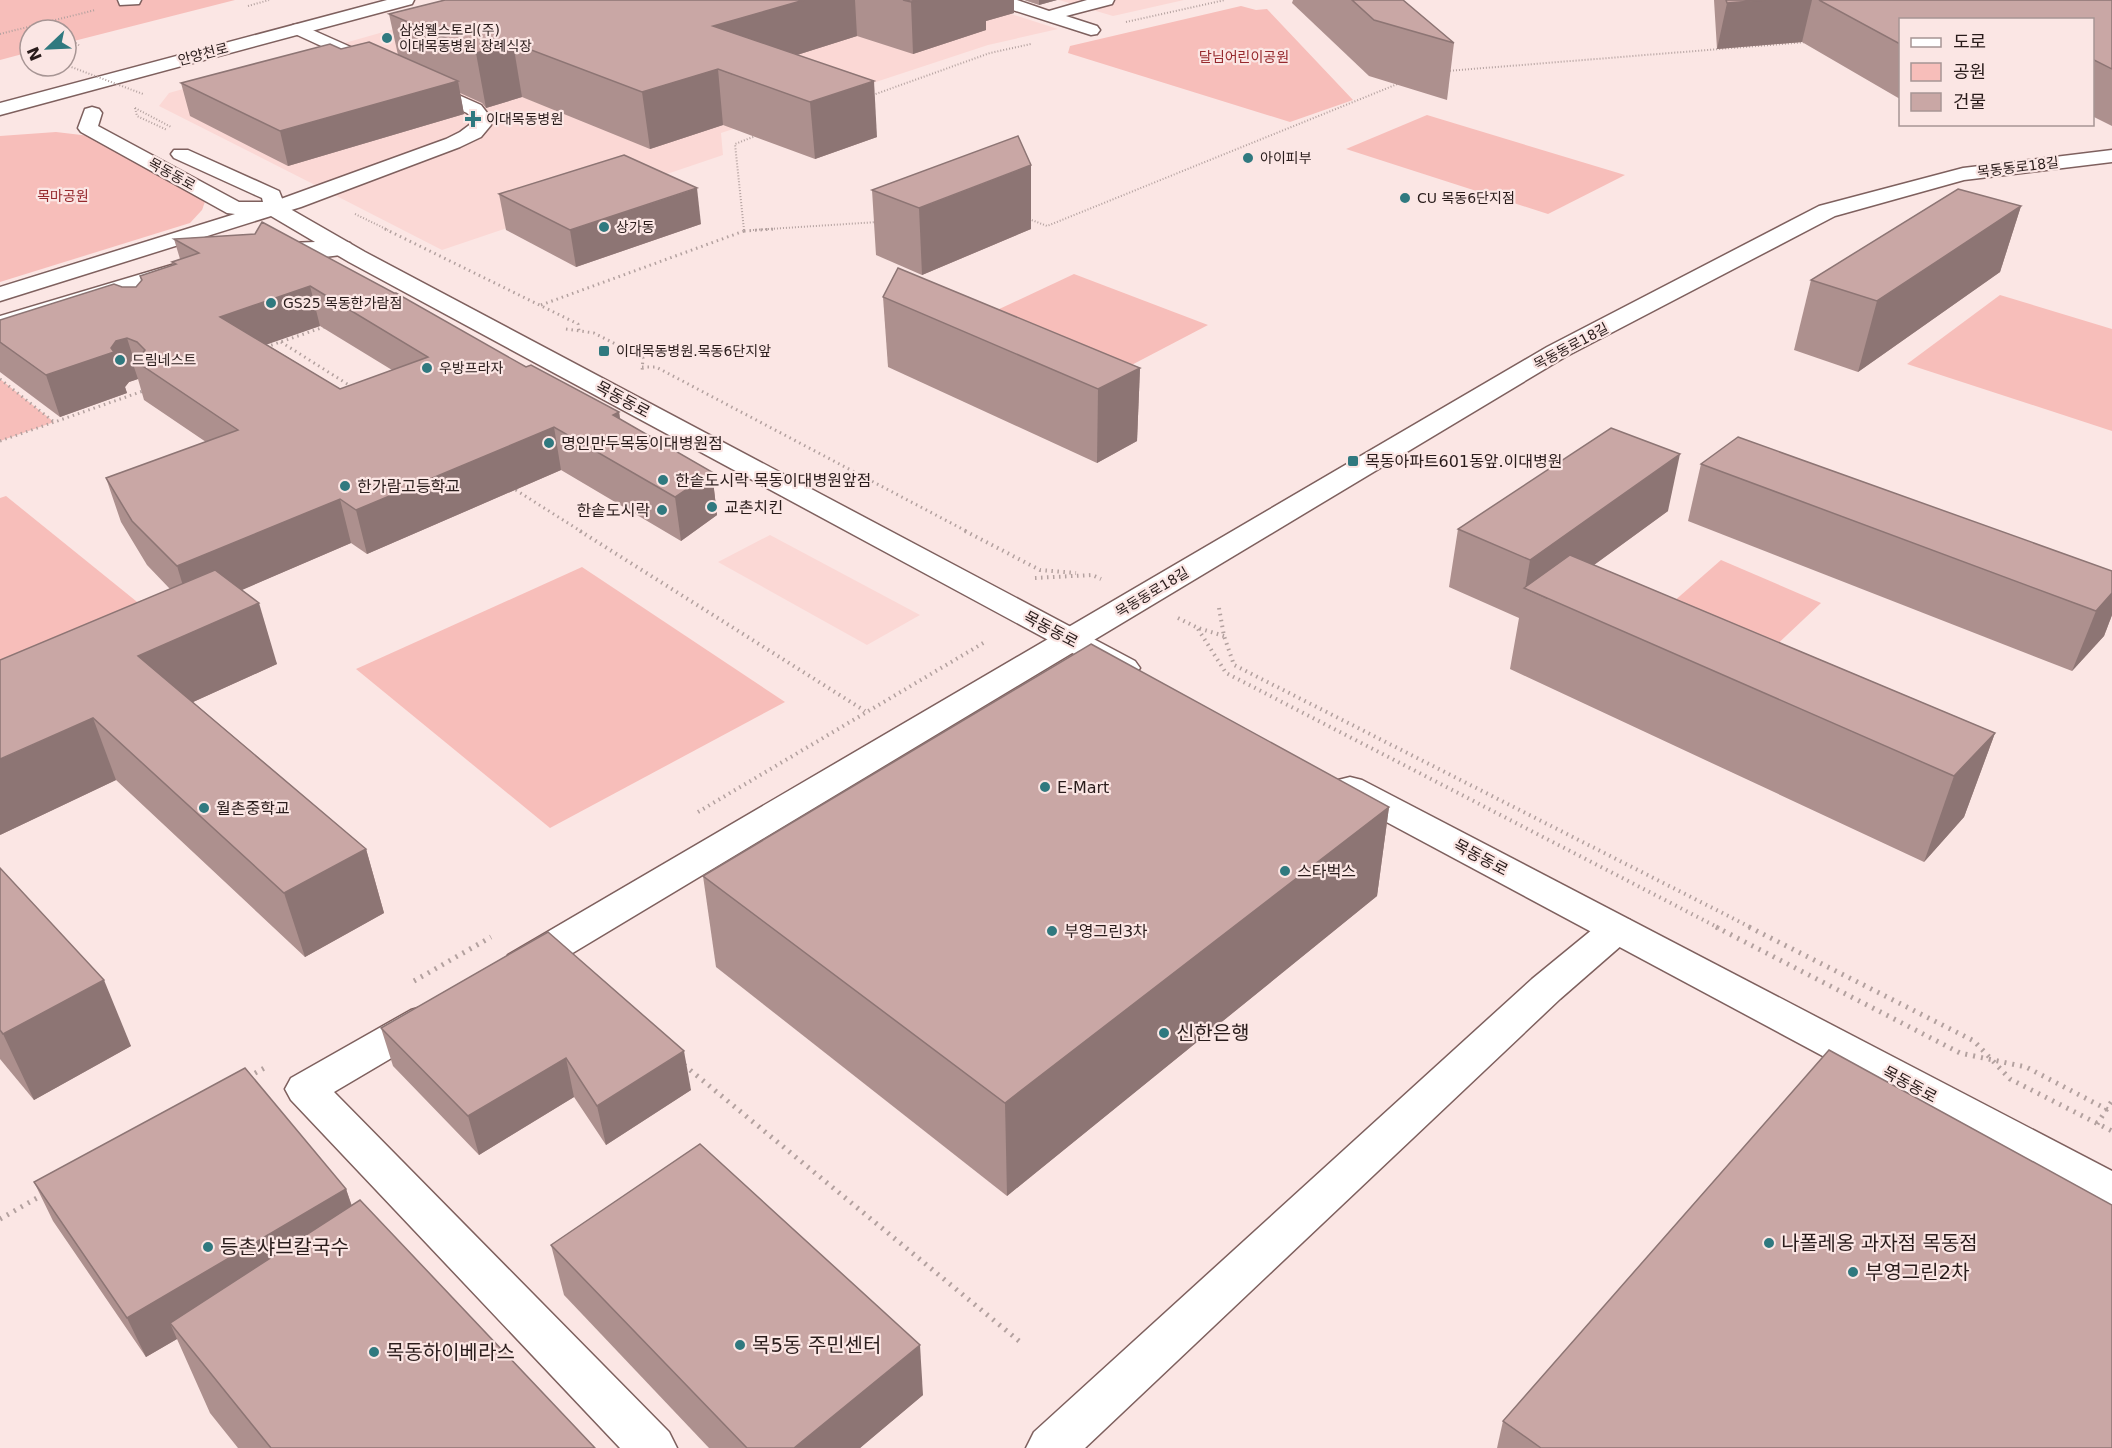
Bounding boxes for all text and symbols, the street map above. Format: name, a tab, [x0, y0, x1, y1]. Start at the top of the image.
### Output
north arrow	[18, 18, 78, 78]
legend	[1899, 18, 2094, 126]
place label: 삼성웰스토리(주) 이대목동병원 장례식장	[399, 22, 532, 54]
marker: 삼성웰스토리(주) 이대목동병원 장례식장	[380, 31, 394, 45]
text: 도로	[1953, 31, 1986, 52]
street label: 안양천로	[176, 40, 230, 68]
text: N	[23, 44, 46, 64]
park label: 달님어린이공원	[1199, 49, 1289, 65]
text: 공원	[1953, 61, 1986, 82]
text: 건물	[1953, 91, 1986, 112]
marker: 이대목동병원	[464, 110, 482, 128]
place label: 이대목동병원	[486, 111, 563, 127]
place label: 아이피부	[1260, 150, 1312, 166]
marker: 아이피부	[1241, 151, 1255, 165]
street label: 목동동로18길	[1976, 154, 2060, 180]
street label: 목동동로	[146, 155, 199, 194]
park label: 목마공원	[37, 188, 89, 204]
place label: CU 목동6단지점	[1417, 190, 1515, 206]
marker: CU 목동6단지점	[1398, 191, 1412, 205]
place label: 상가동	[616, 219, 655, 235]
marker: 상가동	[597, 220, 611, 234]
place label: GS25 목동한가람점	[283, 295, 402, 311]
marker: GS25 목동한가람점	[264, 296, 278, 310]
street label: 목동동로18길	[1531, 320, 1611, 372]
place label: 이대목동병원.목동6단지앞	[616, 343, 771, 359]
marker: 이대목동병원.목동6단지앞	[597, 344, 611, 358]
place label: 드림네스트	[132, 352, 197, 368]
marker: 드림네스트	[113, 353, 127, 367]
place label: 우방프라자	[439, 360, 504, 376]
marker: 우방프라자	[420, 361, 434, 375]
street label: 목동동로	[592, 377, 653, 422]
place label: 명인만두목동이대병원점	[561, 434, 723, 453]
marker: 명인만두목동이대병원점	[542, 436, 556, 450]
place label: 목동아파트601동앞.이대병원	[1365, 452, 1563, 471]
marker: 목동아파트601동앞.이대병원	[1346, 454, 1360, 468]
place label: 한솥도시락 목동이대병원앞점	[675, 471, 871, 490]
marker: 한솥도시락 목동이대병원앞점	[656, 473, 670, 487]
place label: 한가람고등학교	[357, 477, 460, 496]
marker: 한가람고등학교	[338, 479, 352, 493]
place label: 교촌치킨	[724, 498, 783, 517]
marker: 교촌치킨	[705, 500, 719, 514]
place label: 한솥도시락	[576, 501, 650, 520]
marker: 한솥도시락	[655, 503, 669, 517]
street label: 목동동로18길	[1113, 564, 1191, 620]
street label: 목동동로	[1020, 607, 1081, 652]
place label: E-Mart	[1057, 778, 1109, 797]
marker: E-Mart	[1038, 780, 1052, 794]
place label: 월촌중학교	[216, 799, 290, 818]
marker: 월촌중학교	[197, 801, 211, 815]
street label: 목동동로	[1450, 835, 1511, 880]
place label: 스타벅스	[1297, 862, 1356, 881]
marker: 스타벅스	[1278, 864, 1292, 878]
place label: 부영그린3차	[1064, 922, 1148, 941]
marker: 부영그린3차	[1045, 924, 1059, 938]
place label: 신한은행	[1176, 1021, 1250, 1045]
marker: 신한은행	[1157, 1026, 1171, 1040]
street label: 목동동로	[1879, 1062, 1940, 1107]
place label: 나폴레옹 과자점 목동점	[1781, 1231, 1978, 1255]
place label: 등촌샤브칼국수	[220, 1235, 349, 1259]
marker: 나폴레옹 과자점 목동점	[1762, 1236, 1776, 1250]
marker: 등촌샤브칼국수	[201, 1240, 215, 1254]
place label: 부영그린2차	[1865, 1260, 1970, 1284]
marker: 부영그린2차	[1846, 1265, 1860, 1279]
place label: 목5동 주민센터	[752, 1333, 881, 1357]
marker: 목5동 주민센터	[733, 1338, 747, 1352]
place label: 목동하이베라스	[386, 1340, 515, 1364]
marker: 목동하이베라스	[367, 1345, 381, 1359]

